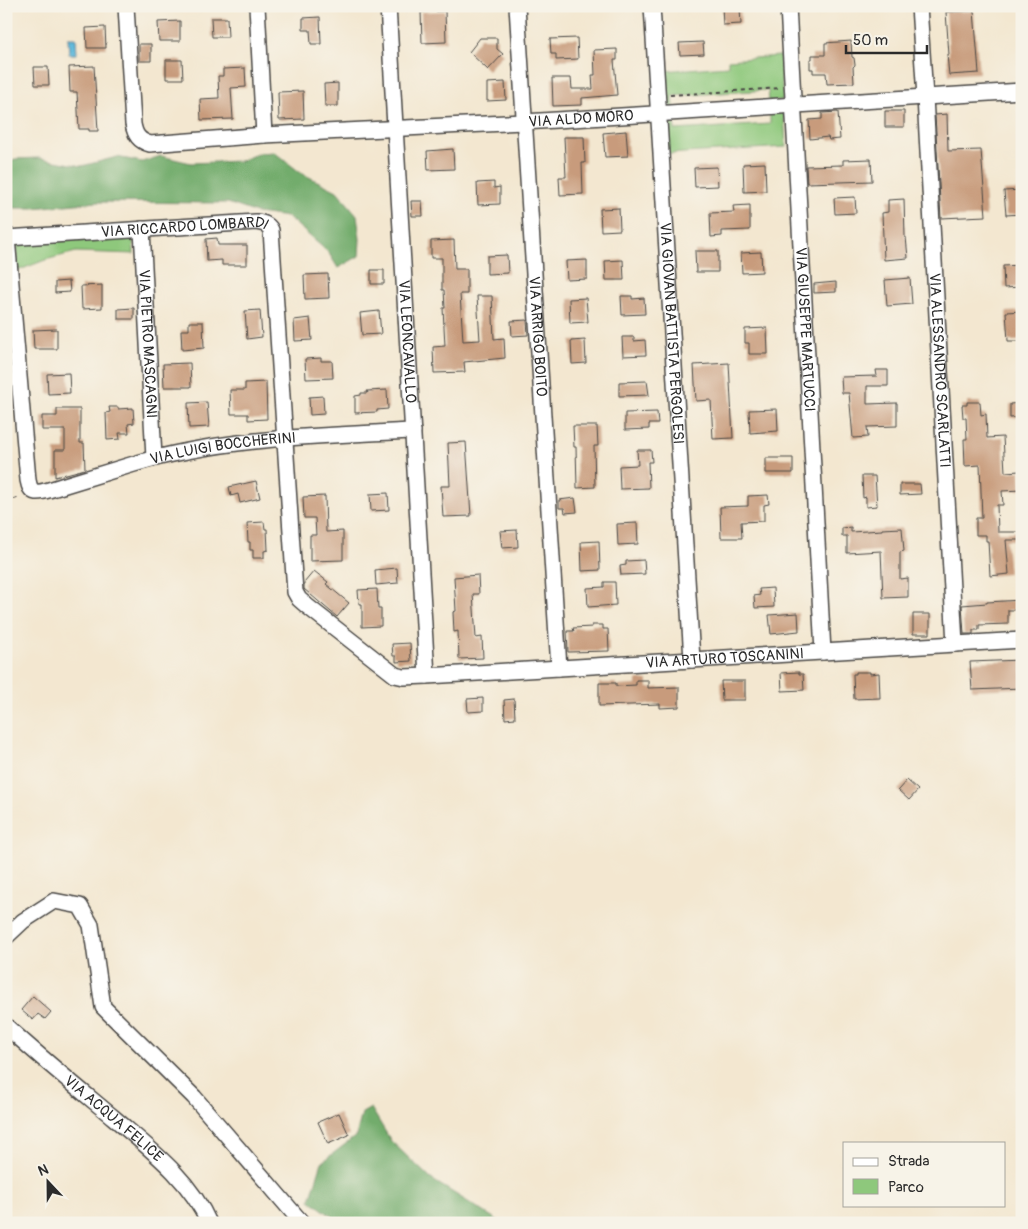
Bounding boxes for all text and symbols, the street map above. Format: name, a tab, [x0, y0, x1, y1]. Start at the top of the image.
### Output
scale bar	[846, 22, 927, 54]
text: 50 m	[853, 31, 888, 50]
street label: VIA ALDO MORO	[528, 106, 634, 131]
street label: VIA RICCARDO LOMBARDI	[100, 212, 272, 241]
street label: VIA GIOVAN BATTISTA PERGOLESI	[656, 222, 688, 445]
street label: VIA GIUSEPPE MARTUCCI	[792, 247, 819, 412]
street label: VIA PIETRO MASCAGNI	[135, 269, 161, 419]
street label: VIA ALESSANDRO SCARLATTI	[925, 273, 955, 468]
street label: VIA ARRIGO BOITO	[525, 276, 551, 397]
street label: VIA LEONCAVALLO	[394, 279, 421, 404]
street label: VIA LUIGI BOCCHERINI	[148, 428, 297, 469]
street label: VIA ARTURO TOSCANINI	[645, 644, 804, 672]
street label: VIA ACQUA FELICE	[60, 1071, 167, 1166]
legend	[843, 1142, 1006, 1206]
text: Strada	[888, 1152, 929, 1171]
north arrow	[22, 1156, 72, 1206]
text: N	[36, 1161, 51, 1180]
text: Parco	[888, 1178, 924, 1197]

